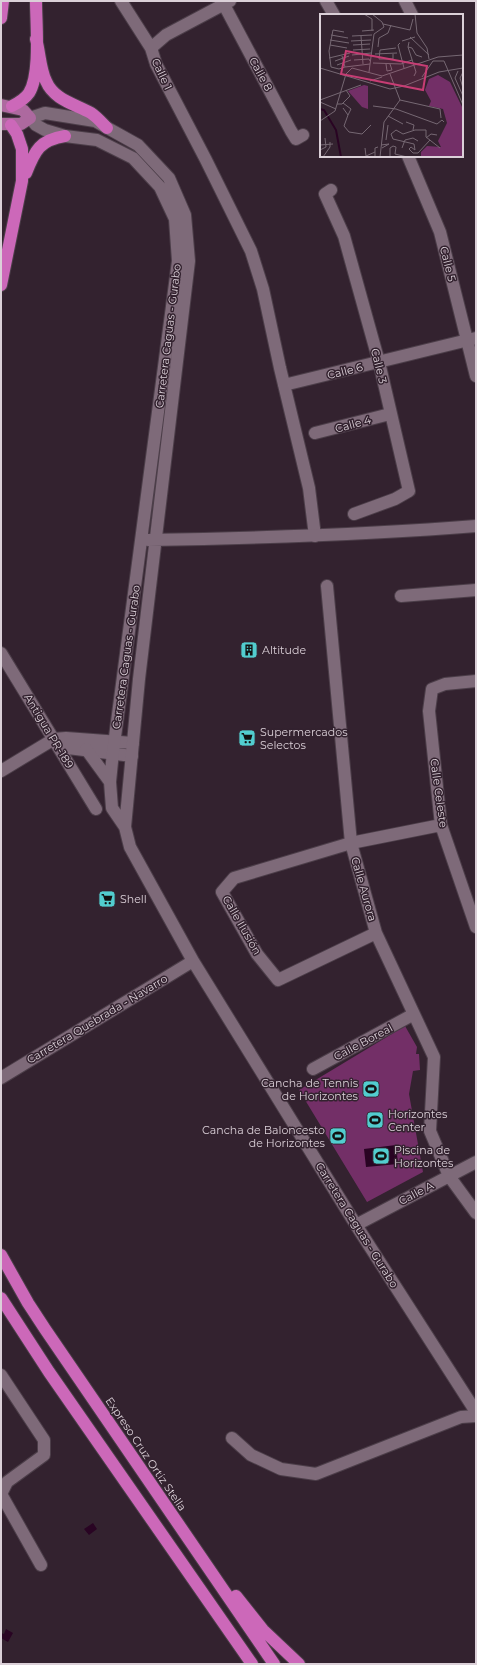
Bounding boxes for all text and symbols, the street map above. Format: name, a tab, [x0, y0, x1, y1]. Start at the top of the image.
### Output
inset map	[320, 14, 463, 157]
street label: Calle 8	[246, 55, 276, 93]
street label: Calle 1	[149, 56, 175, 92]
street label: Calle 5	[437, 245, 459, 283]
street label: Carretera Caguas - Gurabo	[152, 263, 184, 409]
street label: Calle 3	[368, 347, 390, 385]
street label: Calle 6	[326, 360, 365, 382]
street label: Calle 4	[333, 412, 373, 436]
street label: Carretera Caguas - Gurabo	[109, 584, 143, 730]
building icon: Altitude	[239, 640, 259, 660]
place label: Altitude	[262, 643, 306, 657]
street label: Antigua PR-189	[21, 691, 77, 771]
place label: Supermercados Selectos	[260, 725, 348, 752]
supermarket icon: Supermercados Selectos	[237, 728, 257, 748]
street label: Calle Celeste	[427, 758, 451, 829]
street label: Calle Aurora	[348, 855, 380, 923]
supermarket icon: Shell	[97, 889, 117, 909]
place label: Shell	[120, 892, 147, 906]
street label: Calle Ilusión	[219, 893, 265, 957]
street label: Carretera Quebrada - Navarro	[24, 971, 170, 1067]
street label: Calle Boreal	[331, 1021, 395, 1063]
place label: Cancha de Tennis de Horizontes	[261, 1076, 359, 1103]
sports icon: Cancha de Tennis de Horizontes	[361, 1079, 381, 1099]
place label: Horizontes Center	[388, 1107, 448, 1134]
sports icon: Horizontes Center	[365, 1110, 385, 1130]
place label: Cancha de Baloncesto de Horizontes	[202, 1123, 326, 1150]
sports icon: Cancha de Baloncesto de Horizontes	[328, 1126, 348, 1146]
place label: Piscina de Horizontes	[394, 1143, 454, 1170]
sports icon: Piscina de Horizontes	[371, 1146, 391, 1166]
street label: Carretera Caguas - Gurabo	[313, 1160, 401, 1290]
street label: Calle A	[396, 1178, 436, 1208]
street label: Expreso Cruz Ortiz Stella	[103, 1394, 189, 1514]

